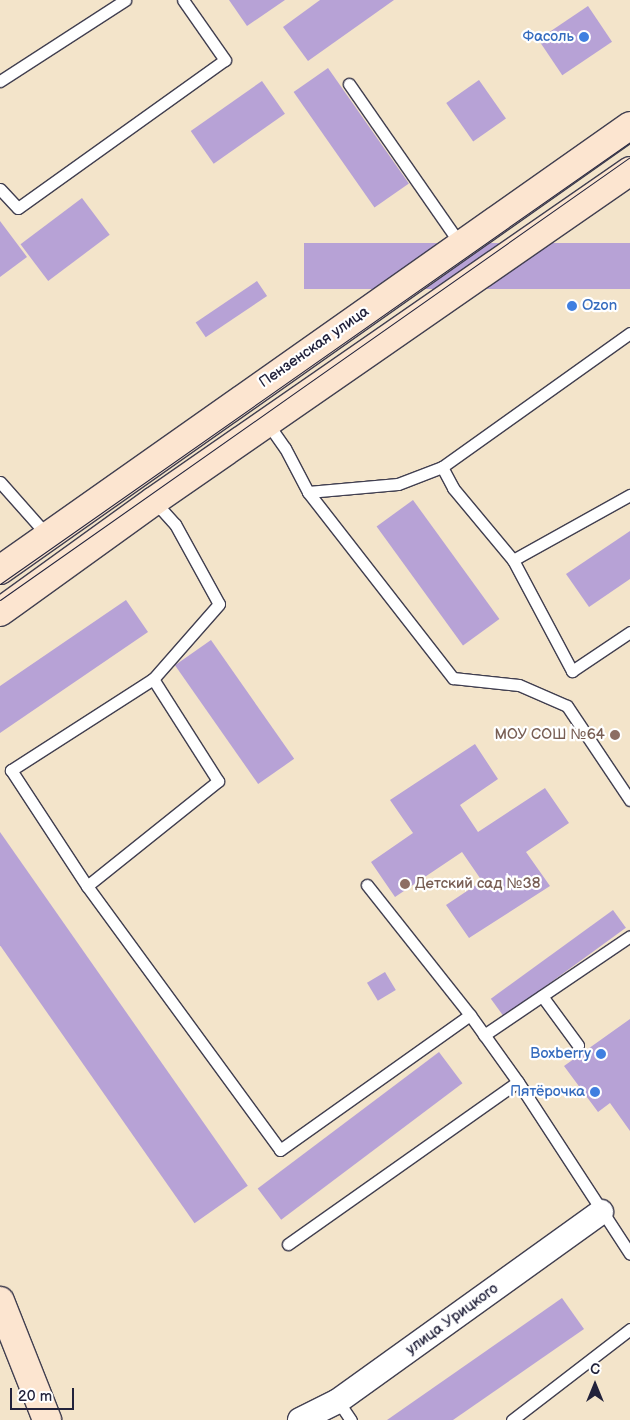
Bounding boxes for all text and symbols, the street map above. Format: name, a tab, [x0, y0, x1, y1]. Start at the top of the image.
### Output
place label: Фасоль	[523, 28, 574, 46]
marker: Фасоль	[578, 31, 590, 43]
place label: Ozon	[582, 297, 617, 315]
marker: Ozon	[566, 300, 578, 312]
street label: Пензенская улица	[256, 302, 372, 392]
place label: МОУ СОШ №64	[494, 726, 605, 744]
marker: МОУ СОШ №64	[609, 729, 621, 741]
place label: Детский сад №38	[415, 875, 540, 893]
marker: Детский сад №38	[399, 878, 411, 890]
place label: Boxberry	[530, 1045, 591, 1063]
marker: Boxberry	[595, 1048, 607, 1060]
place label: Пятёрочка	[510, 1083, 585, 1101]
marker: Пятёрочка	[589, 1086, 601, 1098]
street label: улица Урицкого	[402, 1279, 502, 1359]
north arrow	[570, 1360, 620, 1410]
text: С	[590, 1361, 600, 1378]
scale bar	[12, 1378, 76, 1410]
text: 20 m	[18, 1387, 52, 1406]

